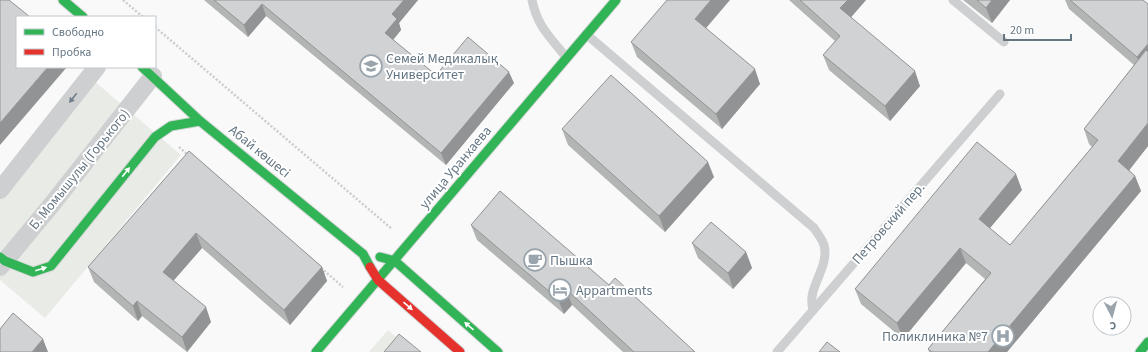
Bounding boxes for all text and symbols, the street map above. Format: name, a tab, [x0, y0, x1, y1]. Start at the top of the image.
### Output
legend	[16, 16, 156, 68]
scale bar	[1004, 16, 1071, 42]
text: 20 m	[1010, 22, 1034, 39]
text: Свободно	[52, 24, 104, 41]
text: Пробка	[52, 44, 91, 61]
place label: Семей Медикалық Университет	[386, 49, 499, 85]
school or university icon: Семей Медикалық Университет	[358, 53, 384, 79]
one-way arrow	[69, 92, 77, 103]
street label: Б. Момышулы (Горького)	[25, 105, 135, 234]
street label: Абай көшесі	[224, 121, 295, 183]
street label: улица Уранхаева	[415, 122, 497, 214]
one-way arrow	[122, 167, 131, 178]
street label: Петровский пер.	[848, 178, 930, 269]
cafe icon: Пышка	[522, 247, 548, 273]
place label: Пышка	[550, 251, 593, 271]
one-way arrow	[36, 266, 48, 272]
hotel icon: Appartments	[547, 277, 573, 303]
place label: Appartments	[576, 281, 652, 301]
north arrow	[1092, 296, 1132, 336]
one-way arrow	[403, 301, 413, 310]
text: С	[1108, 318, 1117, 333]
one-way arrow	[463, 322, 474, 331]
hospital icon: Поликлиника №7	[990, 323, 1016, 349]
place label: Поликлиника №7	[882, 327, 988, 347]

